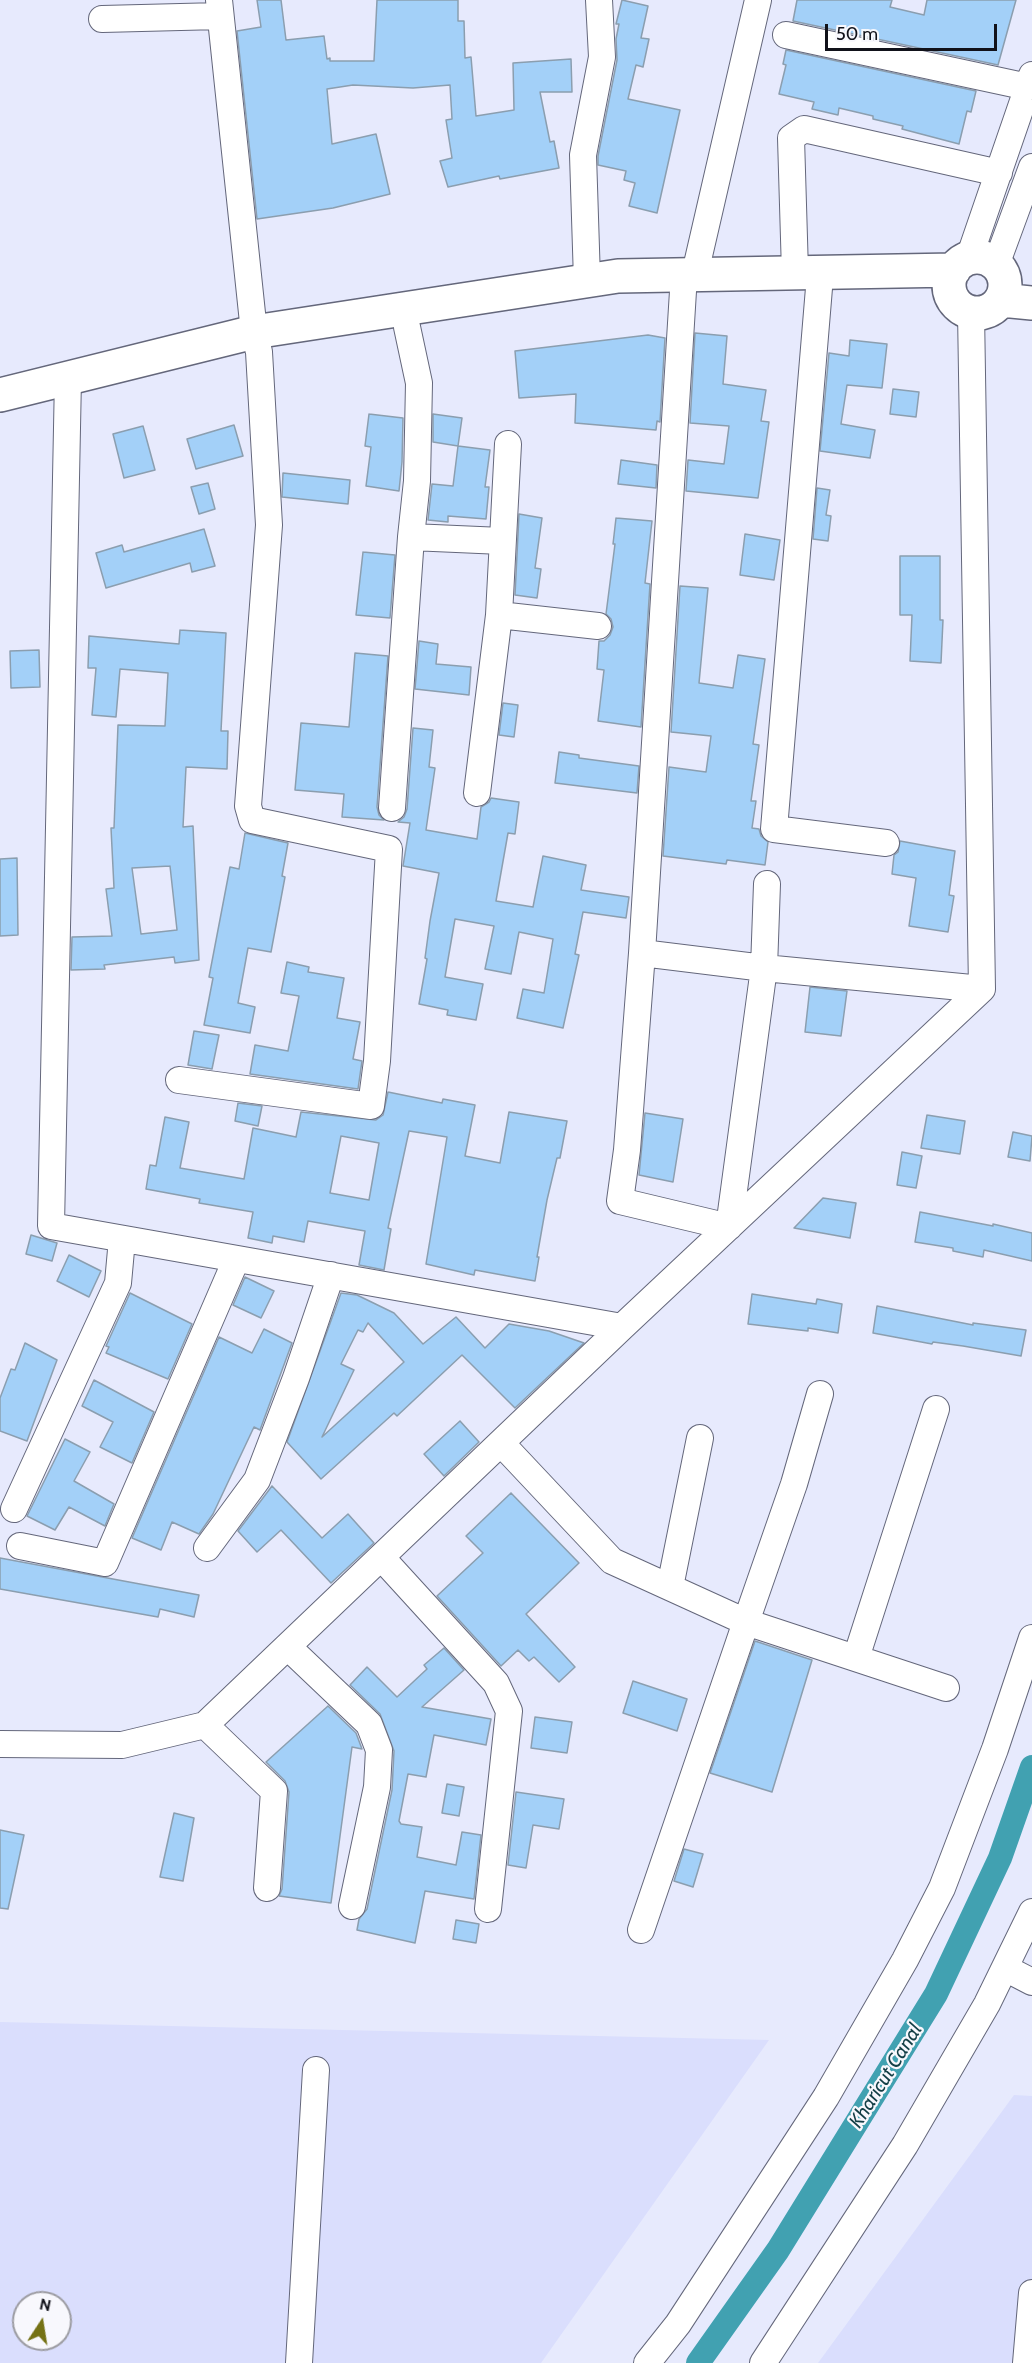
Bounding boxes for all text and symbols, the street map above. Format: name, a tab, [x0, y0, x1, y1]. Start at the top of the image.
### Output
scale bar	[828, 12, 1000, 50]
text: 50 m	[836, 23, 878, 45]
water label: Kharicut Canal	[844, 2019, 928, 2133]
north arrow	[12, 2291, 72, 2351]
text: N	[38, 2294, 53, 2315]

